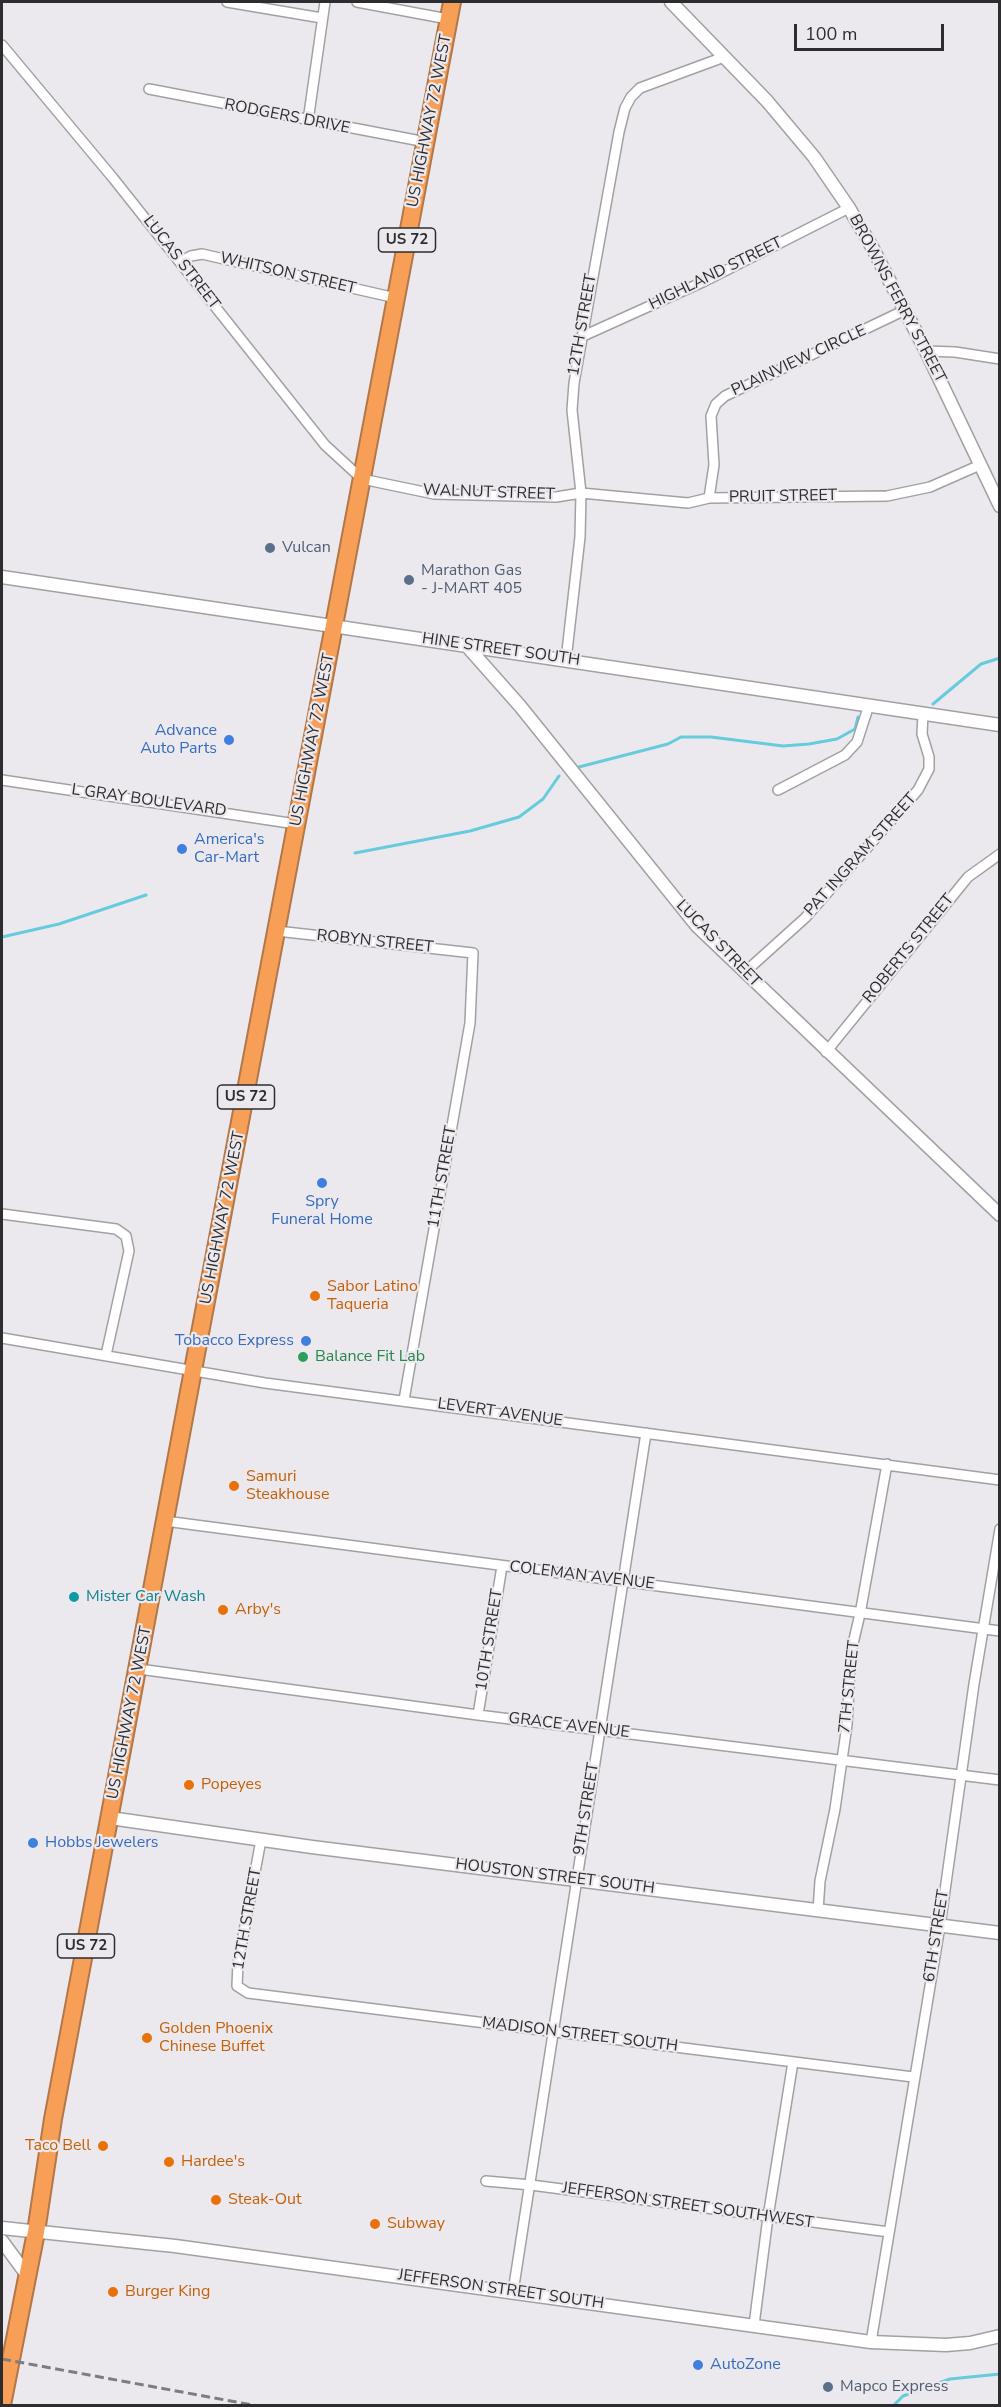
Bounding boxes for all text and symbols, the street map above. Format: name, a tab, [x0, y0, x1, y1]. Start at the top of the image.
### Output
scale bar	[797, 12, 947, 50]
text: 100 m	[805, 22, 857, 46]
street label: US HIGHWAY 72 WEST	[404, 33, 456, 209]
street label: RODGERS DRIVE	[223, 95, 351, 139]
street label: LUCAS STREET	[138, 212, 224, 314]
street label: BROWNS FERRY STREET	[844, 212, 950, 386]
road number: US 72	[378, 228, 436, 252]
street label: HIGHLAND STREET	[646, 233, 786, 315]
street label: WHITSON STREET	[218, 249, 358, 299]
street label: 12TH STREET	[565, 273, 601, 377]
street label: PLAINVIEW CIRCLE	[729, 321, 869, 401]
street label: WALNUT STREET	[423, 481, 555, 505]
street label: PRUIT STREET	[729, 486, 837, 508]
place label: Vulcan	[282, 538, 331, 558]
marker: Vulcan	[263, 541, 277, 555]
place label: Marathon Gas - J-MART 405	[421, 561, 522, 599]
marker: Marathon Gas - J-MART 405	[402, 573, 416, 587]
street label: HINE STREET SOUTH	[421, 629, 581, 671]
street label: US HIGHWAY 72 WEST	[287, 652, 339, 828]
place label: Advance Auto Parts	[140, 721, 217, 759]
marker: Advance Auto Parts	[222, 733, 236, 747]
street label: L GRAY BOULEVARD	[70, 781, 228, 821]
street label: PAT INGRAM STREET	[801, 790, 921, 920]
place label: America's Car-Mart	[194, 830, 264, 868]
marker: America's Car-Mart	[175, 842, 189, 856]
street label: ROBERTS STREET	[859, 891, 959, 1007]
street label: LUCAS STREET	[672, 896, 764, 992]
street label: ROBYN STREET	[316, 926, 434, 958]
road number: US 72	[218, 1085, 274, 1109]
street label: 11TH STREET	[425, 1125, 461, 1229]
street label: US HIGHWAY 72 WEST	[197, 1130, 249, 1306]
marker: Spry Funeral Home	[315, 1176, 329, 1190]
place label: Spry Funeral Home	[271, 1192, 373, 1230]
place label: Sabor Latino Taqueria	[327, 1277, 418, 1315]
marker: Sabor Latino Taqueria	[308, 1289, 322, 1303]
place label: Tobacco Express	[175, 1331, 294, 1351]
marker: Tobacco Express	[299, 1334, 313, 1348]
place label: Balance Fit Lab	[315, 1347, 425, 1367]
marker: Balance Fit Lab	[296, 1350, 310, 1364]
street label: LEVERT AVENUE	[436, 1395, 564, 1431]
place label: Samuri Steakhouse	[246, 1467, 329, 1505]
marker: Samuri Steakhouse	[227, 1479, 241, 1493]
street label: COLEMAN AVENUE	[508, 1558, 656, 1594]
place label: Mister Car Wash	[86, 1587, 206, 1607]
street label: 10TH STREET	[472, 1588, 508, 1692]
marker: Mister Car Wash	[67, 1590, 81, 1604]
place label: Arby's	[235, 1600, 281, 1620]
marker: Arby's	[216, 1603, 230, 1617]
street label: US HIGHWAY 72 WEST	[104, 1625, 156, 1801]
street label: 7TH STREET	[836, 1639, 864, 1735]
street label: GRACE AVENUE	[507, 1709, 631, 1743]
street label: 9TH STREET	[570, 1761, 604, 1857]
place label: Popeyes	[201, 1775, 262, 1795]
marker: Popeyes	[182, 1778, 196, 1792]
place label: Hobbs Jewelers	[45, 1833, 158, 1853]
marker: Hobbs Jewelers	[26, 1836, 40, 1850]
street label: HOUSTON STREET SOUTH	[454, 1855, 656, 1899]
street label: 12TH STREET	[230, 1867, 266, 1971]
street label: 6TH STREET	[920, 1888, 954, 1984]
road number: US 72	[58, 1934, 115, 1958]
street label: MADISON STREET SOUTH	[481, 2013, 679, 2057]
place label: Golden Phoenix Chinese Buffet	[159, 2019, 273, 2057]
marker: Golden Phoenix Chinese Buffet	[140, 2031, 154, 2045]
place label: Taco Bell	[25, 2136, 91, 2156]
marker: Taco Bell	[96, 2139, 110, 2153]
place label: Hardee's	[181, 2152, 245, 2172]
marker: Hardee's	[162, 2155, 176, 2169]
street label: JEFFERSON STREET SOUTHWEST	[561, 2179, 815, 2233]
place label: Steak-Out	[228, 2190, 301, 2210]
marker: Steak-Out	[209, 2193, 223, 2207]
place label: Subway	[387, 2214, 445, 2234]
marker: Subway	[368, 2217, 382, 2231]
street label: JEFFERSON STREET SOUTH	[397, 2266, 605, 2314]
place label: Burger King	[125, 2282, 210, 2302]
marker: Burger King	[106, 2285, 120, 2299]
place label: AutoZone	[710, 2355, 781, 2375]
marker: AutoZone	[691, 2358, 705, 2372]
place label: Mapco Express	[840, 2377, 948, 2397]
marker: Mapco Express	[821, 2380, 835, 2394]

